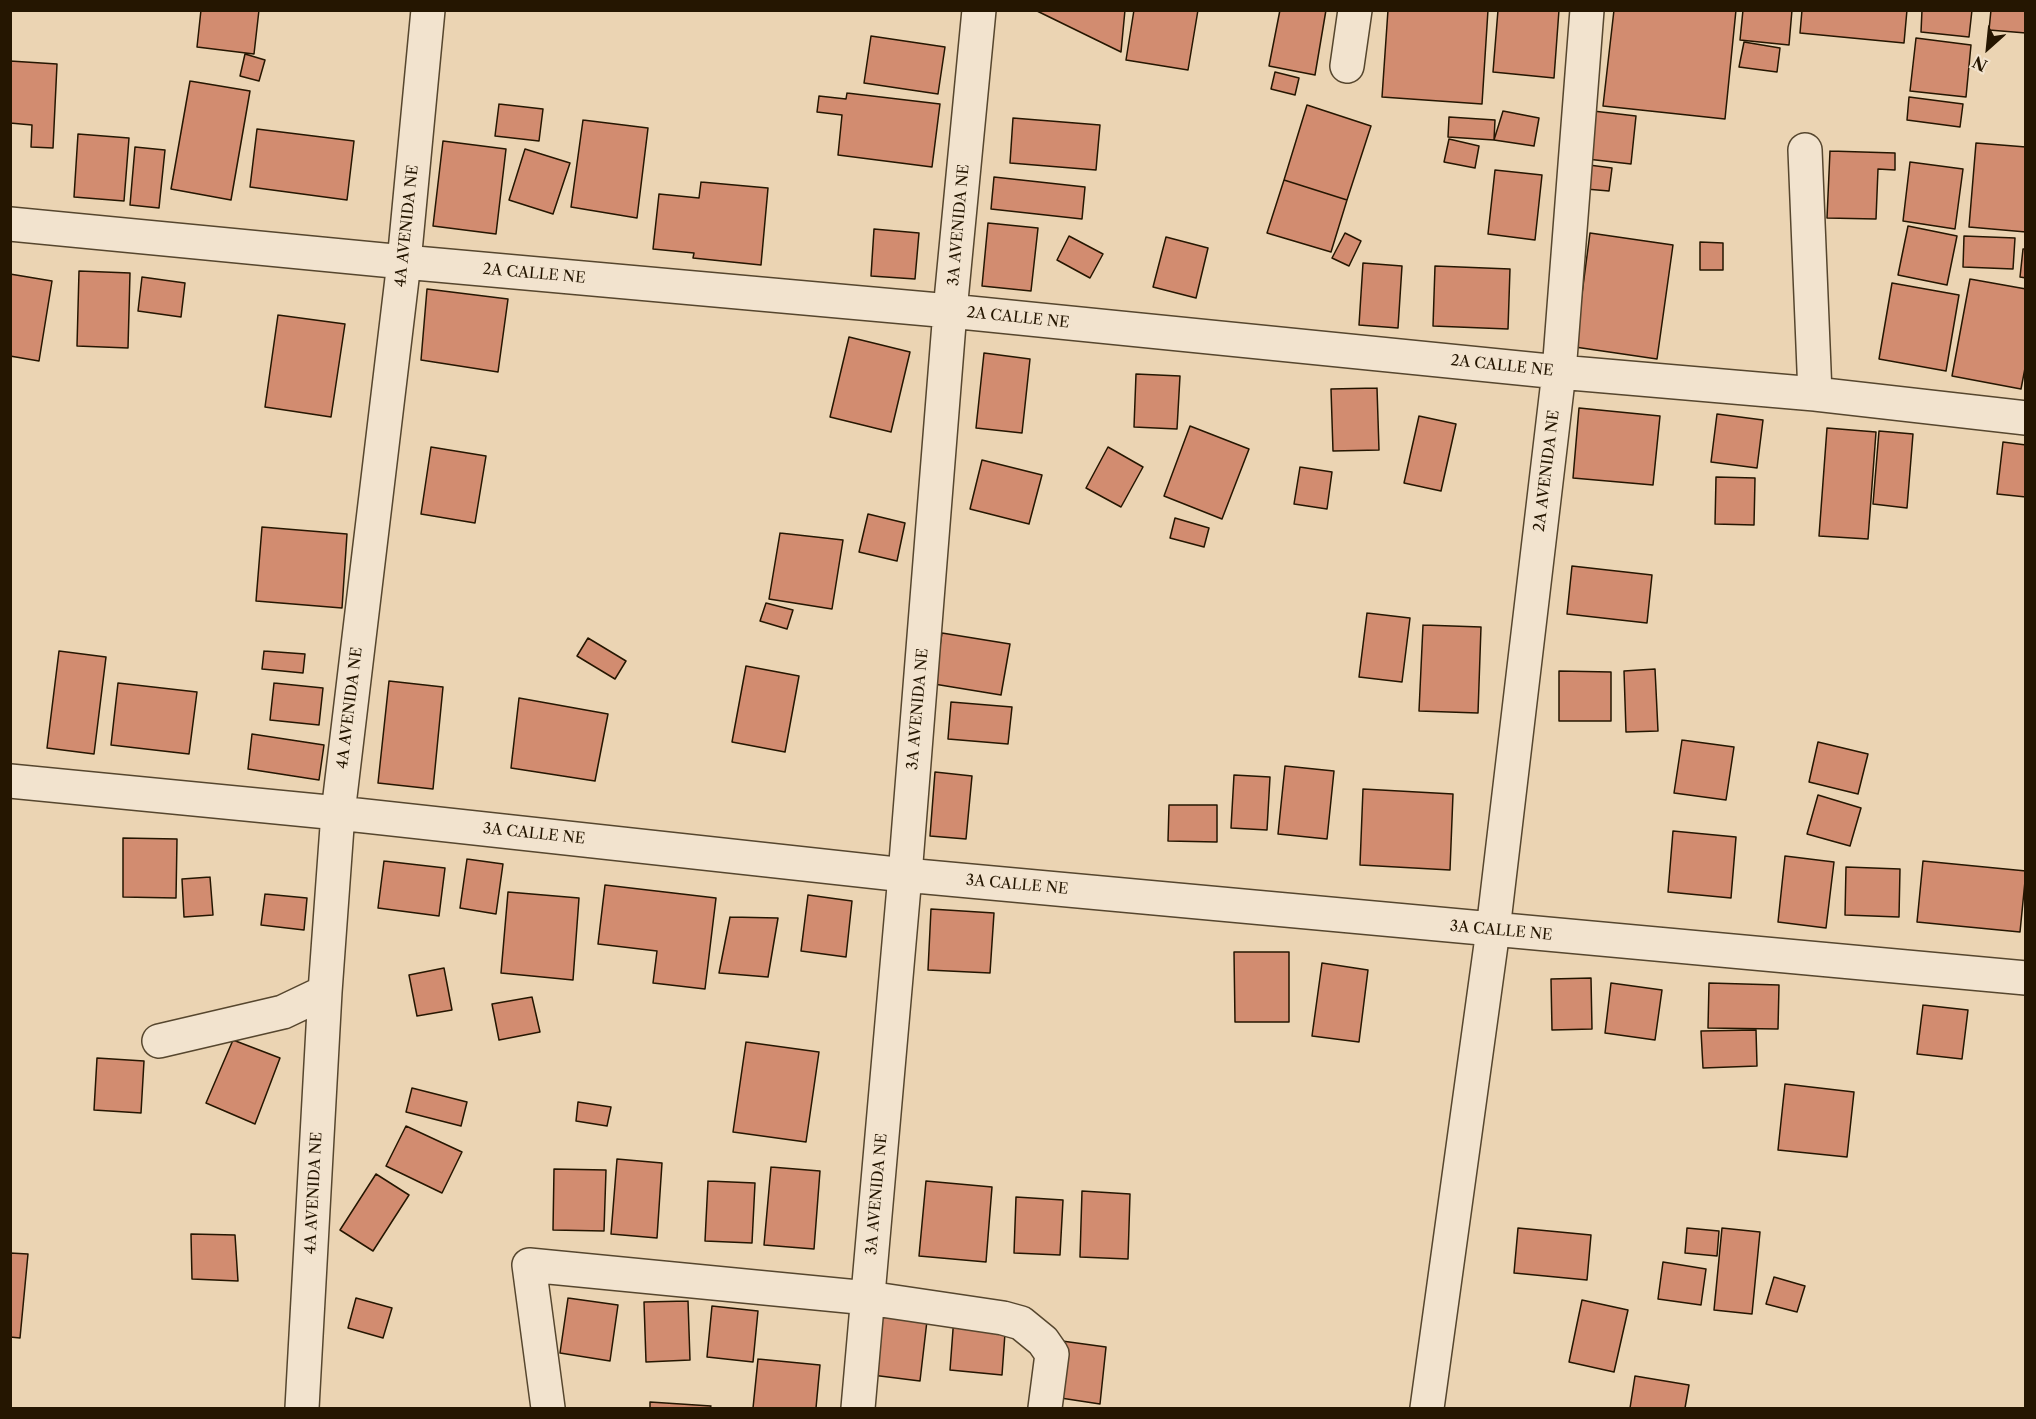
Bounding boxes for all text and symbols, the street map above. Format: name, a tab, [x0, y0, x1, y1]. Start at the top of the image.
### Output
north arrow	[1958, 18, 2018, 78]
text: N	[1969, 52, 1991, 76]
street label: 3A AVENIDA NE	[945, 163, 973, 287]
street label: 4A AVENIDA NE	[392, 164, 422, 288]
street label: 2A CALLE NE	[482, 261, 586, 287]
street label: 2A CALLE NE	[966, 304, 1070, 332]
street label: 2A CALLE NE	[1450, 352, 1554, 380]
street label: 2A AVENIDA NE	[1531, 409, 1563, 533]
street label: 4A AVENIDA NE	[334, 646, 366, 770]
street label: 3A AVENIDA NE	[904, 647, 932, 771]
street label: 3A CALLE NE	[482, 820, 586, 848]
street label: 3A CALLE NE	[965, 872, 1069, 898]
street label: 3A CALLE NE	[1449, 918, 1553, 944]
street label: 4A AVENIDA NE	[302, 1131, 326, 1255]
street label: 3A AVENIDA NE	[863, 1132, 891, 1256]

